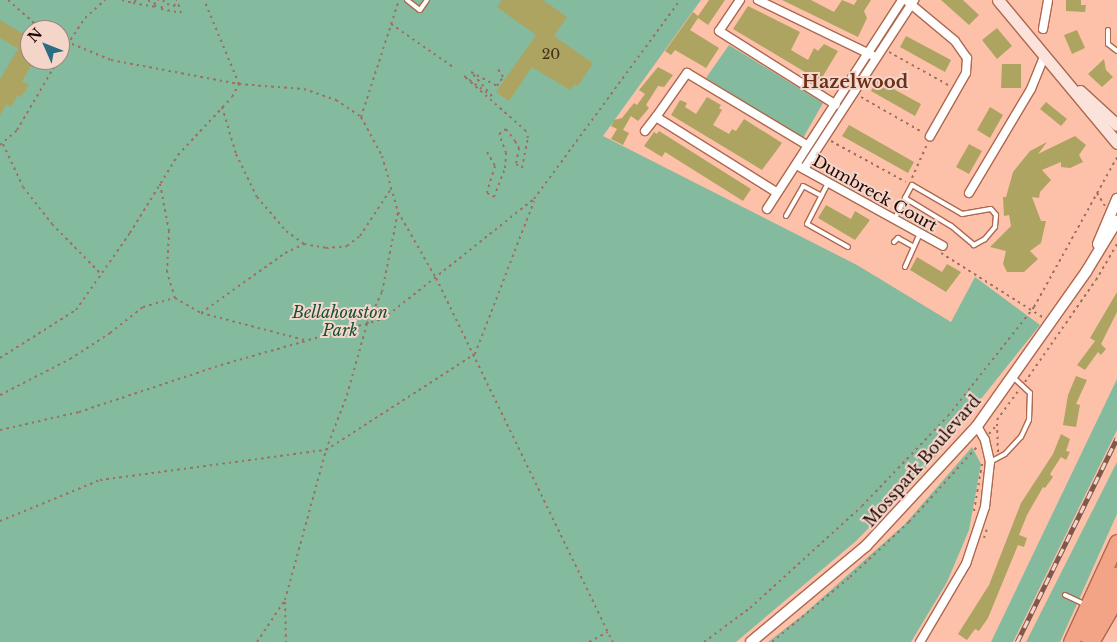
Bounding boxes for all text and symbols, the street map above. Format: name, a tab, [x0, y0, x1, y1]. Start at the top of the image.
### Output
north arrow	[20, 20, 70, 70]
text: N	[24, 24, 46, 46]
house number: 20	[542, 46, 560, 62]
district label: Hazelwood	[802, 71, 908, 93]
street label: Dumbreck Court	[809, 151, 941, 235]
park label: Bellahouston Park	[292, 302, 388, 340]
street label: Mosspark Boulevard	[860, 391, 984, 531]

